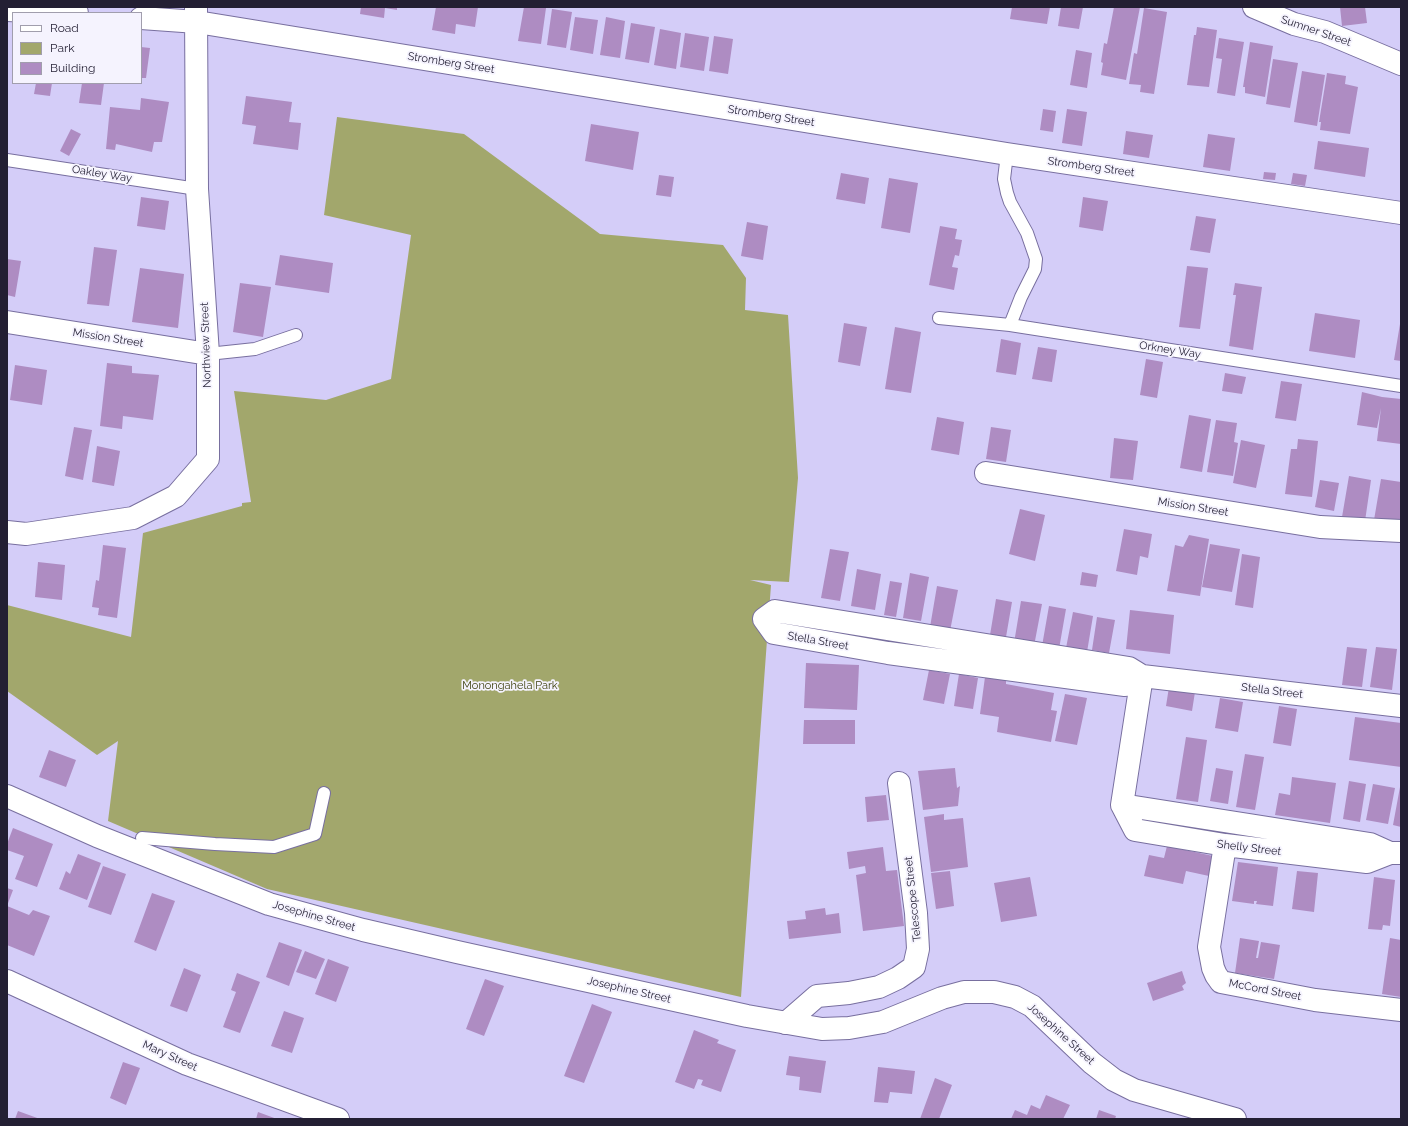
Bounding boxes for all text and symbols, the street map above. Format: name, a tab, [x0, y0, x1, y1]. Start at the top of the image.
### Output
legend	[12, 12, 142, 84]
street label: Sumner Street	[1279, 13, 1353, 49]
text: Road	[50, 21, 79, 35]
text: Park	[50, 41, 75, 55]
street label: Stromberg Street	[407, 50, 495, 76]
text: Building	[50, 61, 96, 75]
street label: Stromberg Street	[727, 103, 815, 129]
street label: Stromberg Street	[1047, 154, 1135, 180]
street label: Oakley Way	[71, 163, 133, 185]
street label: Northview Street	[198, 302, 214, 388]
street label: Mission Street	[72, 326, 144, 350]
street label: Orkney Way	[1138, 339, 1202, 361]
street label: Mission Street	[1157, 495, 1229, 519]
street label: Stella Street	[786, 629, 850, 653]
park label: Monongahela Park	[462, 679, 558, 693]
street label: Stella Street	[1240, 681, 1304, 701]
street label: Shelly Street	[1216, 838, 1282, 858]
street label: Telescope Street	[902, 856, 924, 942]
street label: Josephine Street	[271, 898, 357, 934]
street label: Josephine Street	[586, 974, 672, 1006]
street label: McCord Street	[1228, 977, 1302, 1003]
street label: Josephine Street	[1025, 1001, 1097, 1067]
street label: Mary Street	[140, 1038, 200, 1074]

